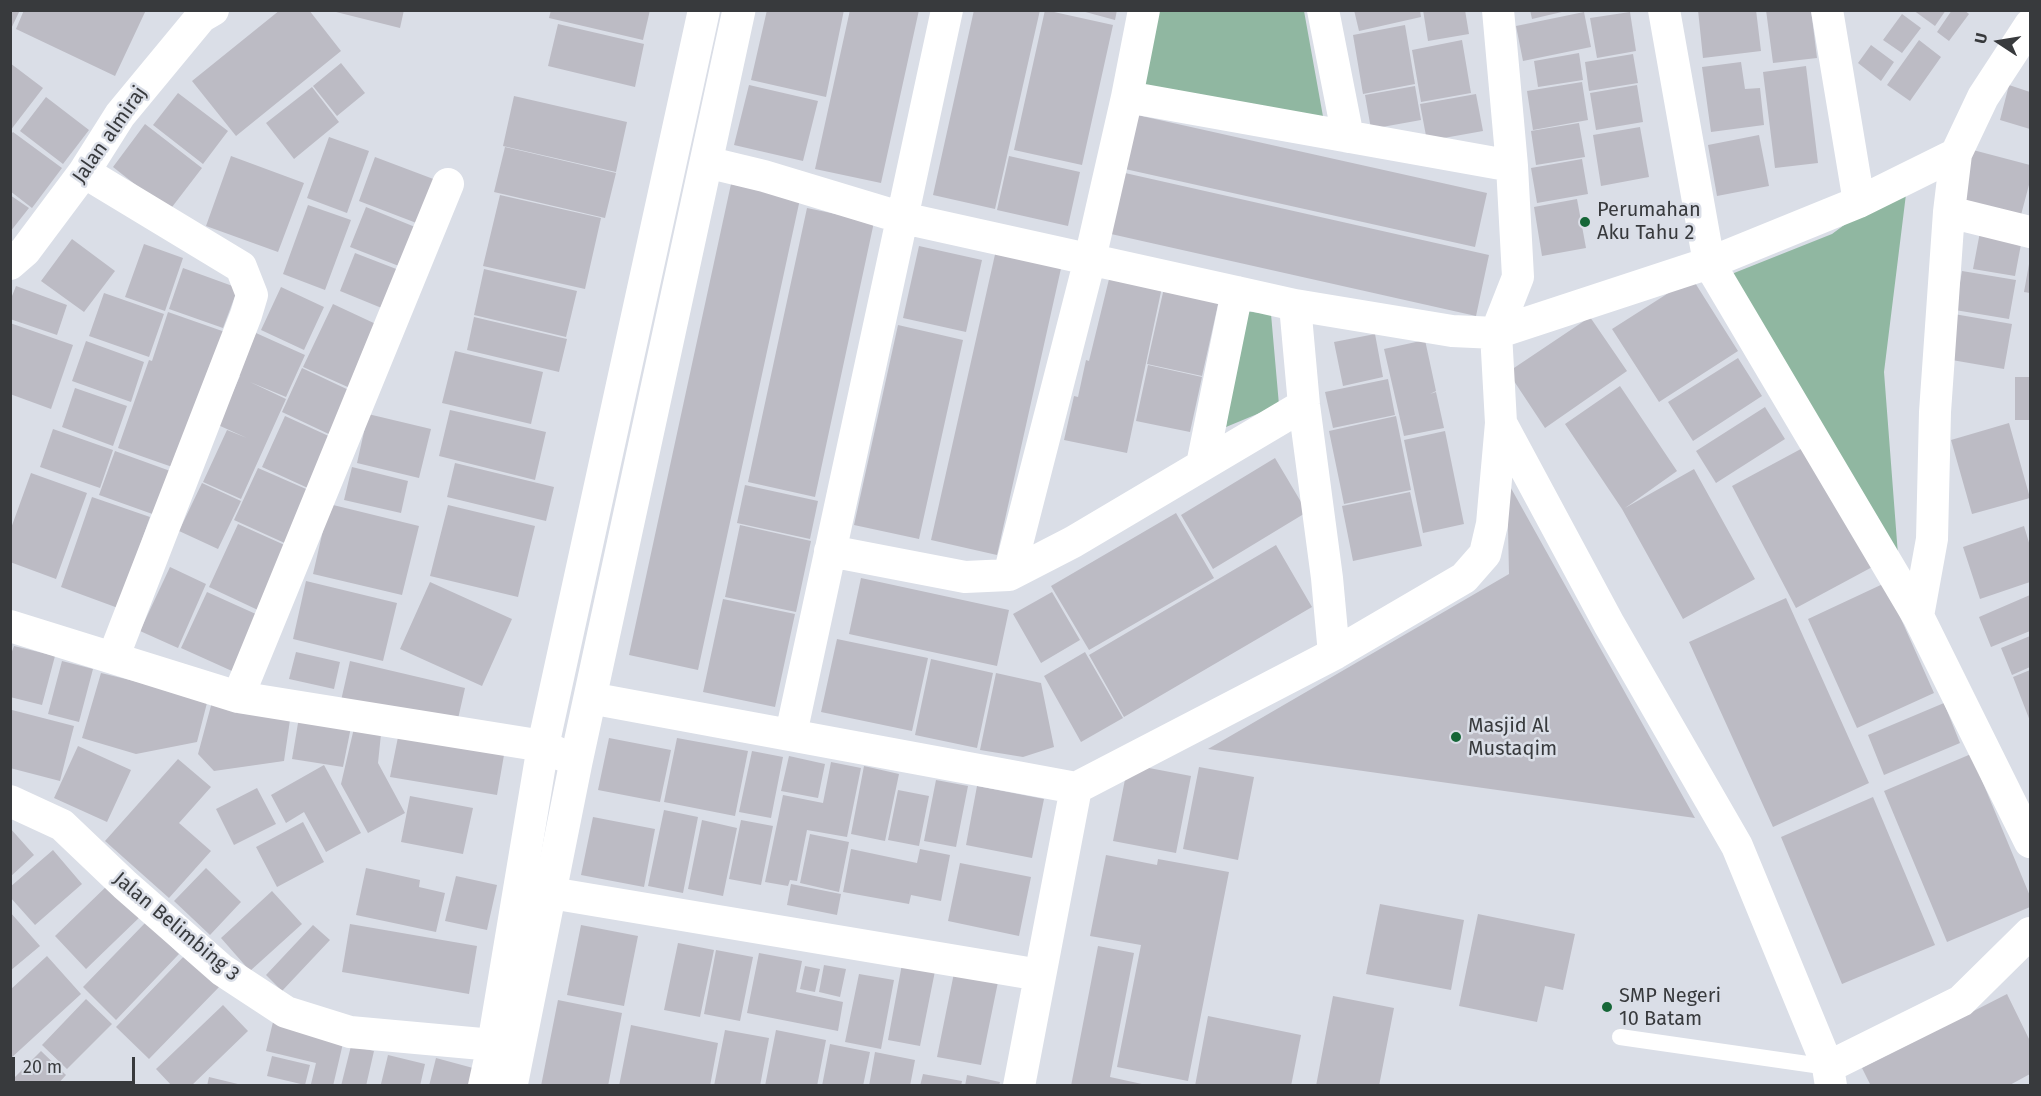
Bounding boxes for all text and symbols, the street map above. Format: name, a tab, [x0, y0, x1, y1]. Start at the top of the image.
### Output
north arrow	[1969, 12, 2029, 72]
text: U	[1971, 31, 1991, 45]
street label: Jalan almiraj	[68, 82, 152, 188]
place label: Perumahan Aku Tahu 2	[1597, 198, 1701, 245]
marker: Perumahan Aku Tahu 2	[1578, 215, 1592, 229]
place label: Masjid Al Mustaqim	[1468, 714, 1557, 761]
marker: Masjid Al Mustaqim	[1449, 730, 1463, 744]
street label: Jalan Belimbing 3	[108, 867, 244, 987]
place label: SMP Negeri 10 Batam	[1619, 984, 1721, 1031]
marker: SMP Negeri 10 Batam	[1600, 1000, 1614, 1014]
scale bar	[15, 1045, 138, 1083]
text: 20 m	[23, 1056, 62, 1078]

